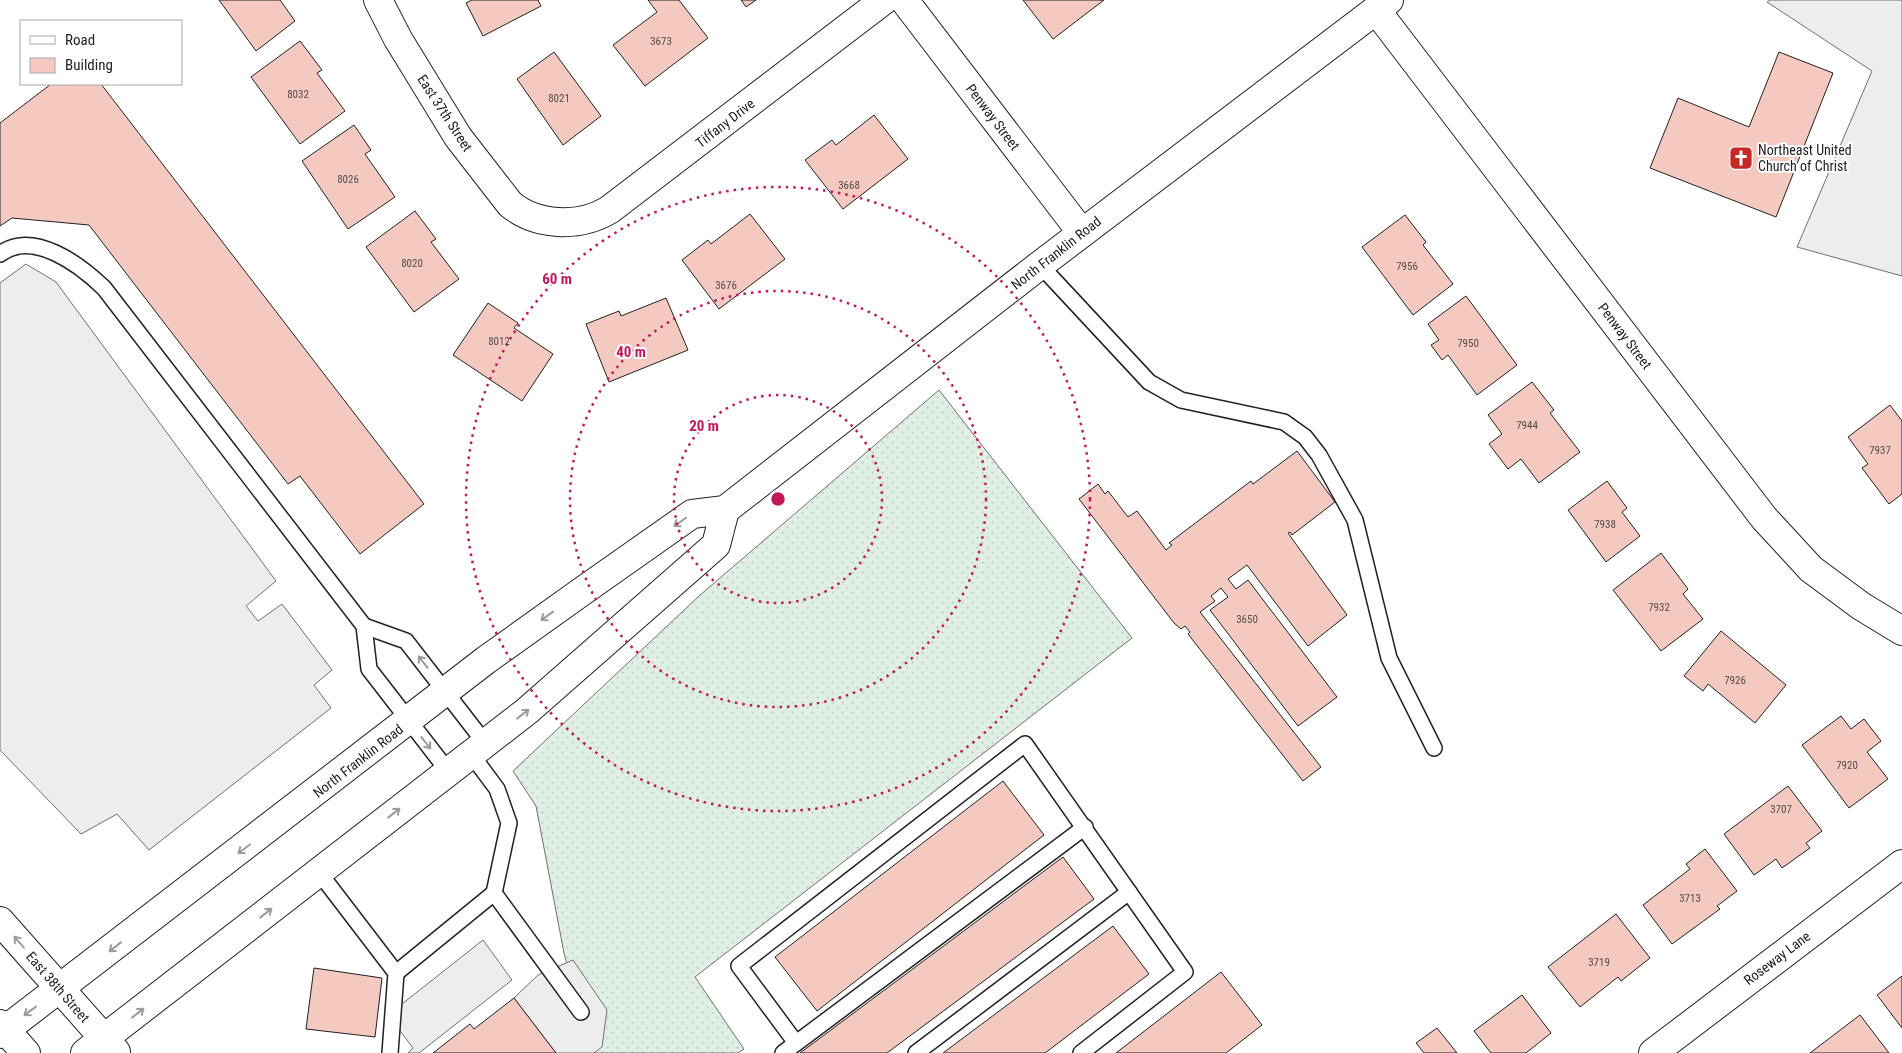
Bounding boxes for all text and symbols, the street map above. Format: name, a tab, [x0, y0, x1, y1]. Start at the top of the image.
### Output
legend	[20, 20, 182, 85]
text: Road	[65, 31, 95, 49]
house number: 3673	[650, 35, 672, 48]
text: Building	[65, 56, 113, 74]
street label: East 37th Street	[414, 72, 476, 154]
street label: Penway Street	[963, 81, 1023, 153]
house number: 8032	[287, 88, 309, 101]
house number: 8021	[548, 92, 570, 105]
street label: Tiffany Drive	[693, 95, 758, 151]
place label: Northeast United Church of Christ	[1758, 142, 1852, 174]
church icon: Northeast United Church of Christ	[1728, 145, 1754, 171]
house number: 8026	[337, 173, 359, 186]
house number: 3668	[838, 179, 860, 192]
street label: North Franklin Road	[1008, 213, 1104, 293]
house number: 8020	[401, 257, 423, 270]
house number: 7956	[1396, 260, 1418, 273]
text: 60 m	[542, 270, 572, 288]
house number: 3676	[715, 279, 737, 292]
street label: Penway Street	[1595, 300, 1655, 372]
house number: 8012	[488, 335, 510, 348]
house number: 7950	[1457, 337, 1479, 350]
text: 40 m	[616, 343, 646, 361]
text: 20 m	[689, 417, 719, 435]
house number: 7944	[1516, 419, 1538, 432]
house number: 7937	[1869, 444, 1891, 457]
centre of rings	[769, 490, 787, 508]
one-way arrow	[673, 517, 687, 527]
house number: 7938	[1594, 518, 1616, 531]
house number: 7932	[1648, 601, 1670, 614]
one-way arrow	[540, 611, 554, 621]
house number: 3650	[1236, 613, 1258, 626]
one-way arrow	[418, 656, 429, 669]
house number: 7926	[1724, 674, 1746, 687]
one-way arrow	[516, 708, 529, 719]
street label: North Franklin Road	[310, 721, 406, 801]
one-way arrow	[420, 736, 431, 749]
house number: 7920	[1836, 759, 1858, 772]
house number: 3707	[1770, 803, 1792, 816]
one-way arrow	[387, 807, 400, 818]
one-way arrow	[238, 843, 251, 854]
house number: 3713	[1679, 892, 1701, 905]
one-way arrow	[259, 907, 272, 918]
street label: Roseway Lane	[1741, 928, 1814, 988]
one-way arrow	[13, 935, 24, 948]
one-way arrow	[109, 942, 122, 953]
street label: East 38th Street	[23, 948, 93, 1026]
house number: 3719	[1588, 956, 1610, 969]
one-way arrow	[24, 1006, 37, 1017]
one-way arrow	[131, 1007, 144, 1018]

